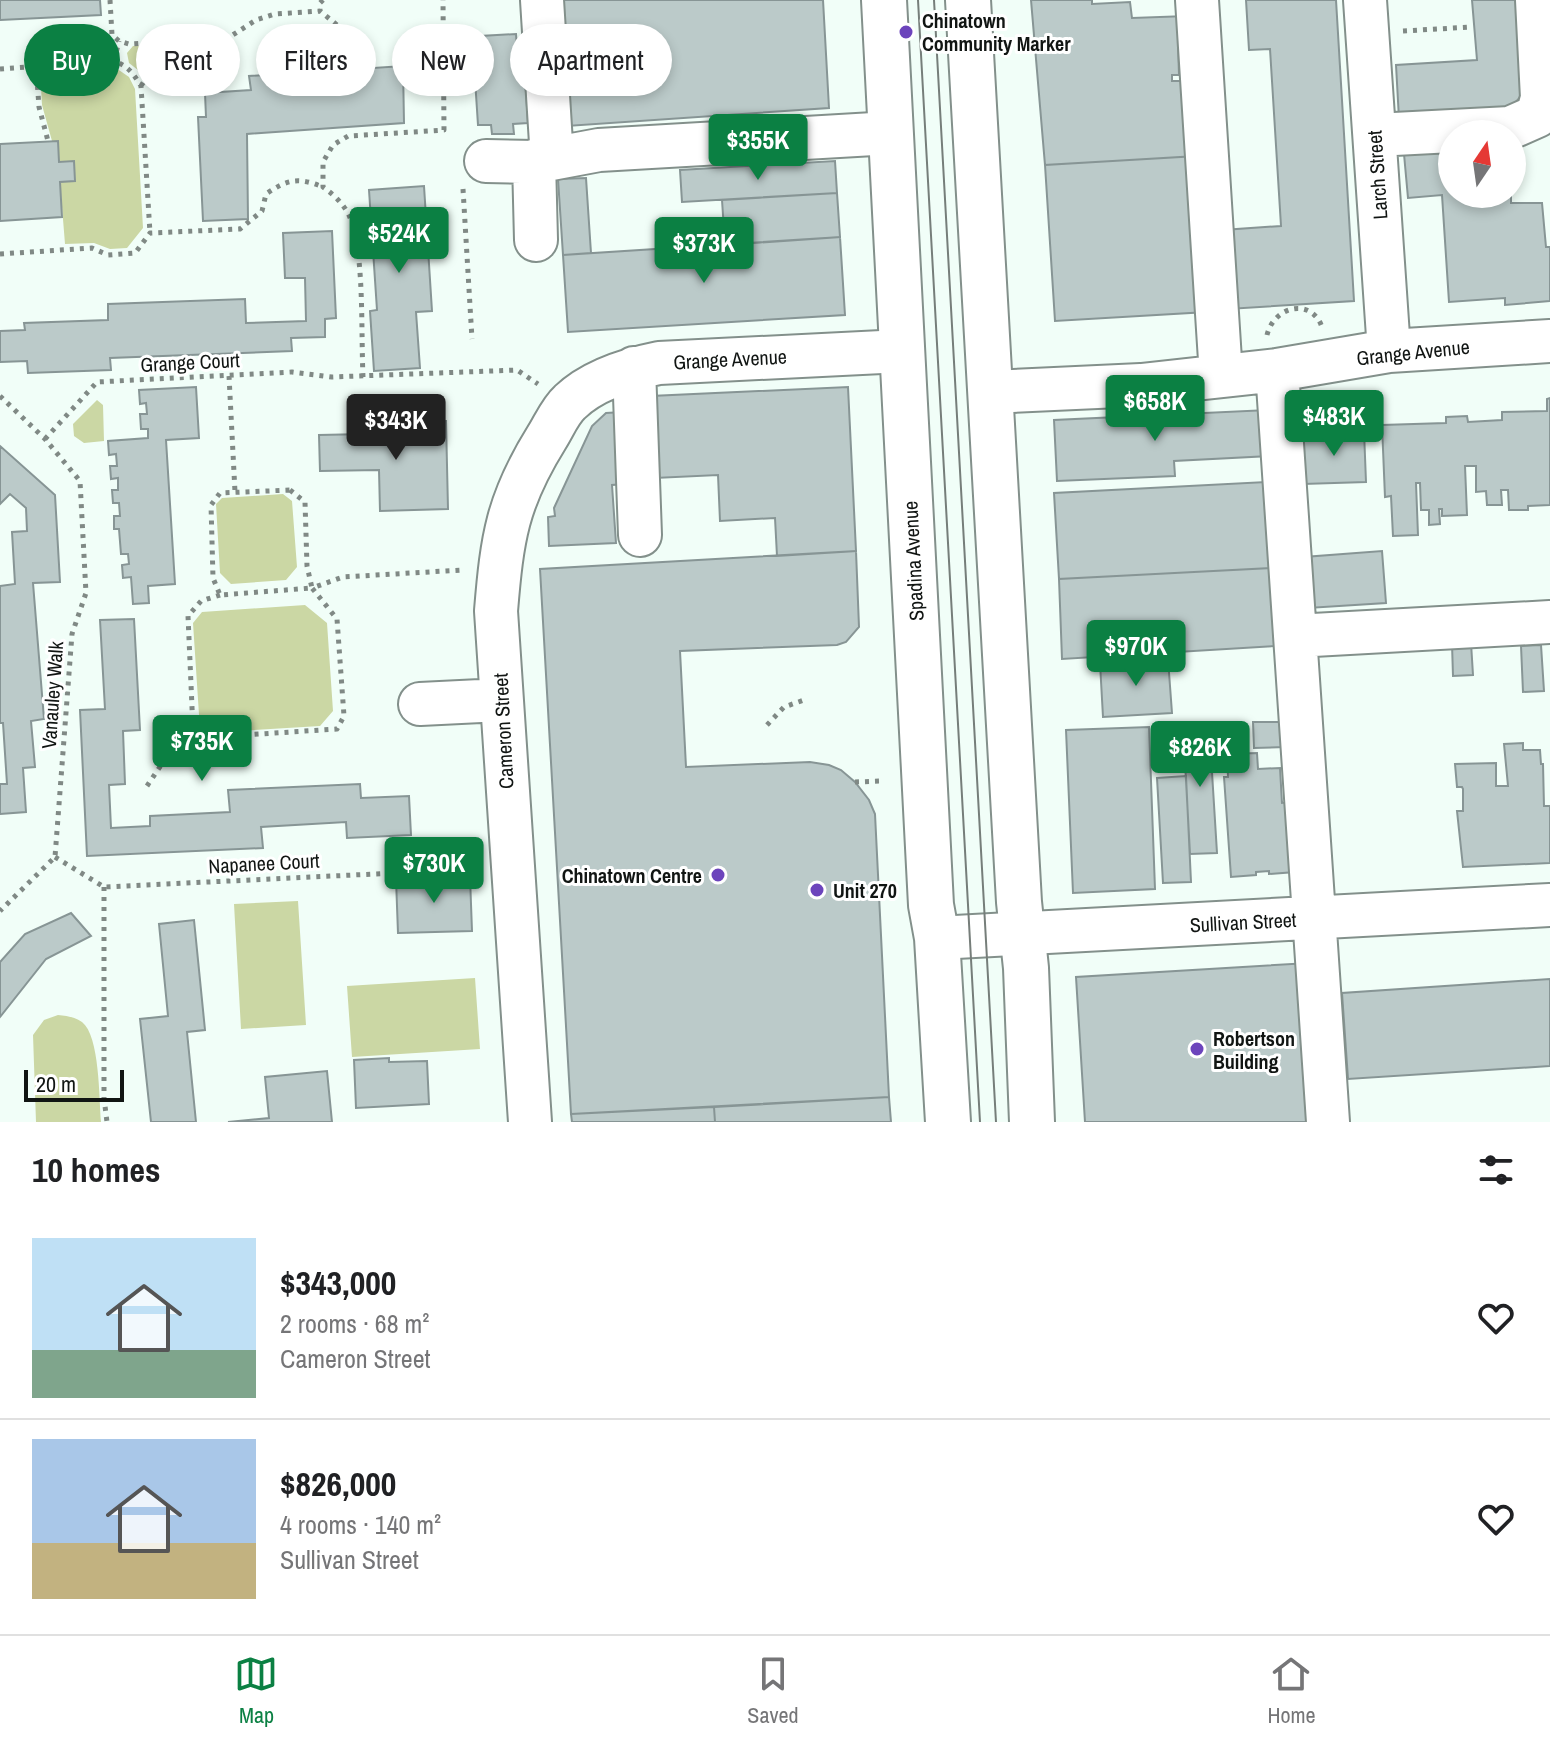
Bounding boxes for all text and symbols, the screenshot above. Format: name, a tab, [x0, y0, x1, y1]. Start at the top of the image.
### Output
place label: Chinatown Community Marker	[922, 7, 1071, 57]
marker: Chinatown Community Marker	[897, 23, 915, 41]
chip: Buy	[24, 24, 120, 96]
chip: Rent	[136, 24, 240, 96]
chip: Filters	[256, 24, 376, 96]
chip: New	[392, 24, 494, 96]
chip: Apartment	[510, 24, 672, 96]
pin: $355K	[702, 114, 814, 182]
north arrow	[1438, 120, 1526, 208]
map controls	[1438, 120, 1526, 208]
text: $355K	[727, 122, 789, 157]
street label: Larch Street	[1360, 129, 1394, 221]
pin: $524K	[343, 207, 455, 275]
text: $524K	[368, 215, 430, 250]
pin: $373K	[648, 217, 760, 285]
text: $373K	[673, 225, 735, 260]
street label: Grange Avenue	[1355, 333, 1471, 371]
street label: Grange Avenue	[673, 343, 787, 375]
street label: Grange Court	[140, 346, 241, 378]
pin: $658K	[1099, 375, 1211, 443]
text: $658K	[1124, 383, 1186, 418]
pin: $483K	[1278, 390, 1390, 458]
pin: $343K	[340, 394, 452, 462]
text: $483K	[1303, 398, 1365, 433]
text: $343K	[365, 402, 427, 437]
street label: Spadina Avenue	[896, 500, 930, 622]
pin: $970K	[1080, 620, 1192, 688]
text: $970K	[1105, 628, 1167, 663]
street label: Vanauley Walk	[35, 640, 69, 750]
street label: Cameron Street	[486, 672, 520, 790]
pin: $735K	[146, 715, 258, 783]
pin: $826K	[1144, 721, 1256, 789]
text: $735K	[171, 723, 233, 758]
text: $826K	[1169, 729, 1231, 764]
pin: $730K	[378, 837, 490, 905]
text: $730K	[403, 845, 465, 880]
street label: Napanee Court	[208, 847, 321, 879]
place label: Chinatown Centre	[562, 862, 702, 889]
marker: Chinatown Centre	[709, 866, 727, 884]
place label: Unit 270	[833, 877, 897, 904]
marker: Unit 270	[808, 881, 826, 899]
street label: Sullivan Street	[1189, 906, 1297, 938]
place label: Robertson Building	[1213, 1025, 1295, 1075]
marker: Robertson Building	[1188, 1040, 1206, 1058]
scale bar	[24, 1066, 124, 1102]
text: 20 m	[36, 1069, 76, 1099]
text: 10 homes	[32, 1147, 161, 1193]
icon: filters	[1474, 1148, 1518, 1192]
text: $343,000	[280, 1260, 396, 1306]
icon: home	[96, 1270, 192, 1366]
icon: heart	[1474, 1296, 1518, 1340]
text: 2 rooms · 68 m²	[280, 1306, 429, 1341]
text: Cameron Street	[280, 1341, 431, 1376]
text: $826,000	[280, 1461, 396, 1507]
icon: home	[96, 1471, 192, 1567]
icon: heart	[1474, 1497, 1518, 1541]
text: 4 rooms · 140 m²	[280, 1507, 441, 1542]
text: Sullivan Street	[280, 1542, 419, 1577]
tab: Map	[234, 1652, 278, 1730]
tab: Saved	[747, 1652, 799, 1730]
tab: Home	[1267, 1652, 1316, 1730]

